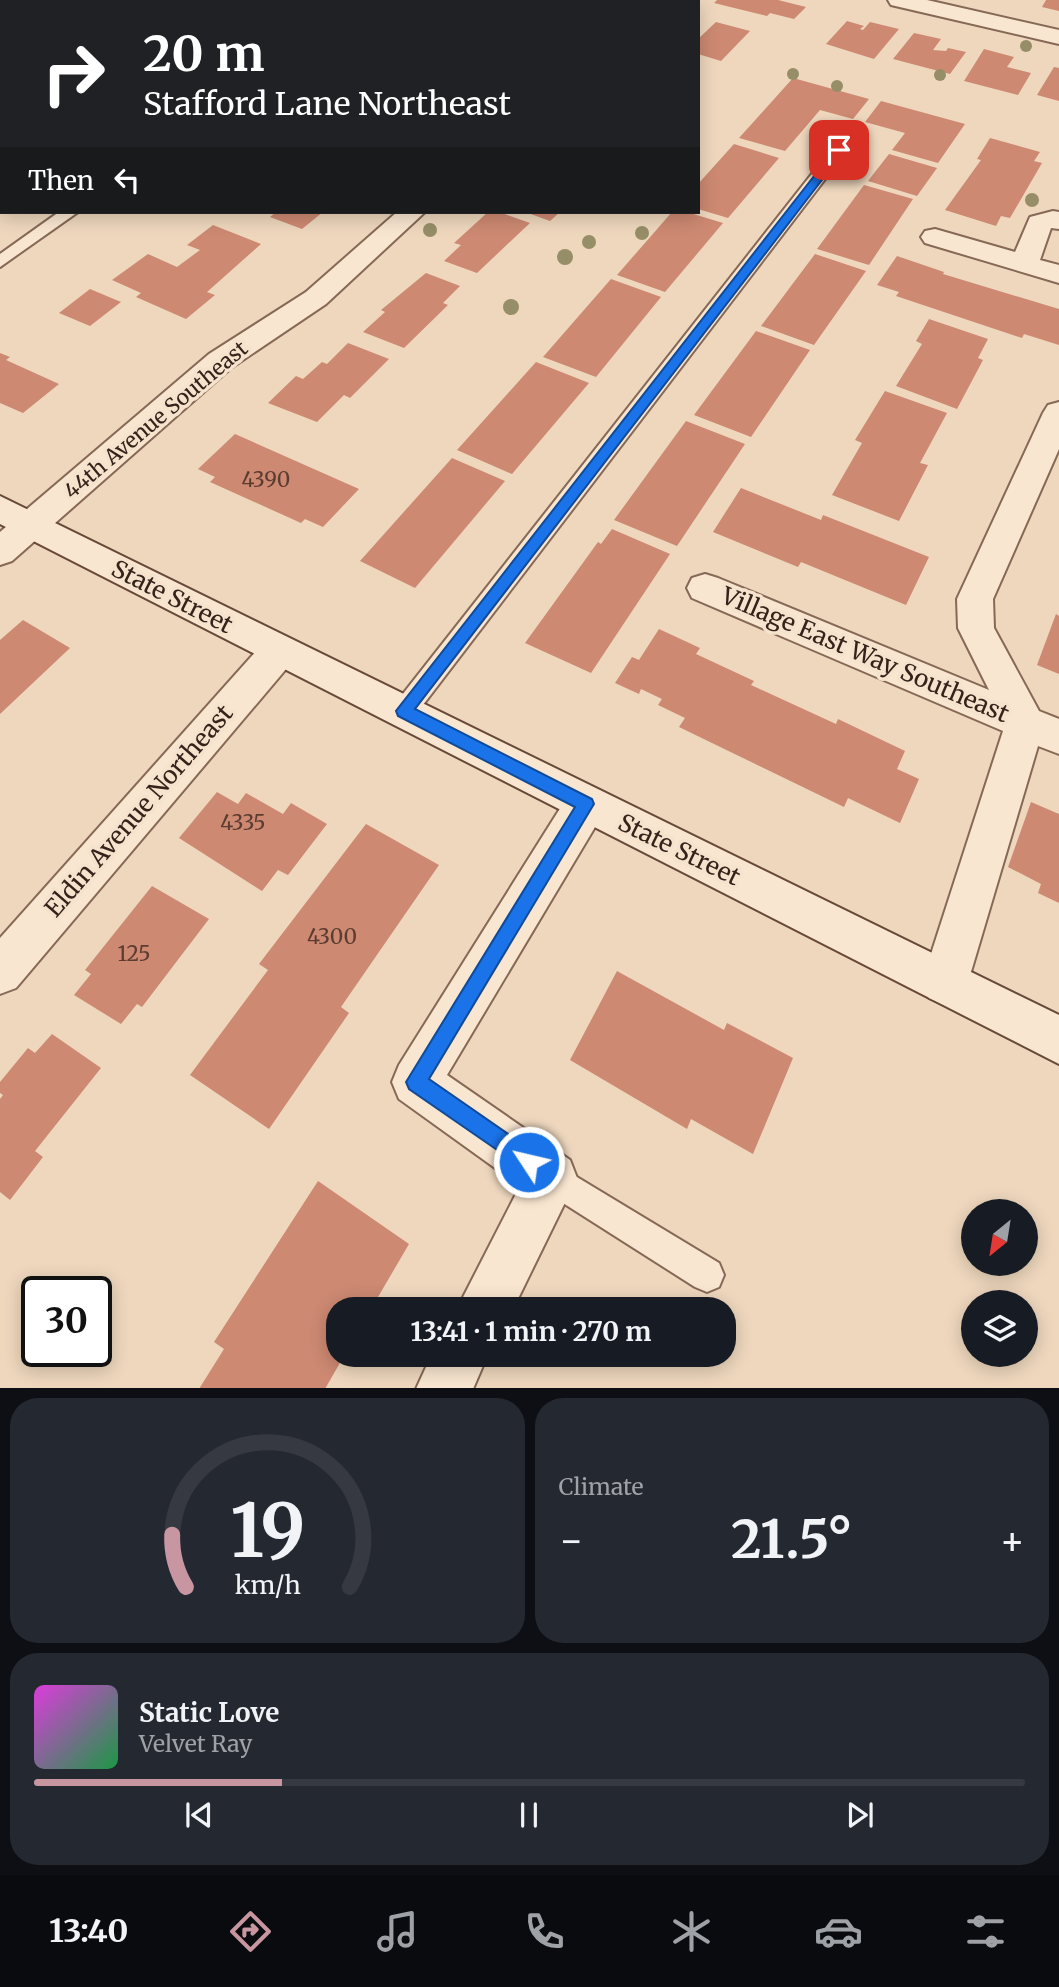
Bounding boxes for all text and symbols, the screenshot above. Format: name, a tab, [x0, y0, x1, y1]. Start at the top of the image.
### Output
text: 20 m	[143, 23, 264, 84]
icon: right	[28, 28, 119, 119]
text: Stafford Lane Northeast	[143, 84, 511, 124]
pin	[809, 120, 869, 180]
icon: arrive	[820, 131, 858, 169]
icon: left	[108, 161, 146, 199]
text: Then	[28, 164, 94, 197]
street label: 44th Avenue Southeast	[58, 335, 253, 504]
house number: 4390	[242, 466, 290, 493]
street label: State Street	[106, 553, 239, 641]
street label: Village East Way Southeast	[716, 579, 1014, 730]
street label: Eldin Avenue Northeast	[38, 698, 240, 923]
street label: State Street	[613, 807, 746, 893]
house number: 4335	[220, 809, 266, 836]
house number: 4300	[307, 923, 357, 950]
house number: 125	[117, 940, 151, 967]
position arrow	[492, 1125, 566, 1199]
north arrow	[961, 1199, 1038, 1276]
map controls	[961, 1199, 1038, 1367]
speed limit sign: 30	[21, 1276, 112, 1367]
button: layers	[961, 1290, 1038, 1367]
text: 13:41 · 1 min · 270 m	[411, 1315, 651, 1348]
text: Climate	[559, 1472, 644, 1501]
text: 19	[230, 1485, 305, 1577]
text: 21.5°	[731, 1507, 852, 1572]
text: −	[559, 1517, 584, 1564]
text: +	[1000, 1517, 1025, 1564]
text: km/h	[234, 1568, 300, 1600]
text: Static Love	[139, 1696, 279, 1729]
text: Velvet Ray	[139, 1729, 252, 1758]
icon: previous	[180, 1796, 218, 1834]
icon: pause	[510, 1796, 548, 1834]
icon: next	[841, 1796, 879, 1834]
icon: directions	[226, 1907, 275, 1956]
icon: music	[373, 1907, 422, 1956]
icon: phone	[520, 1907, 569, 1956]
icon: climate	[667, 1907, 716, 1956]
icon: car	[814, 1907, 863, 1956]
icon: filters	[961, 1907, 1010, 1956]
text: 13:40	[49, 1911, 128, 1951]

